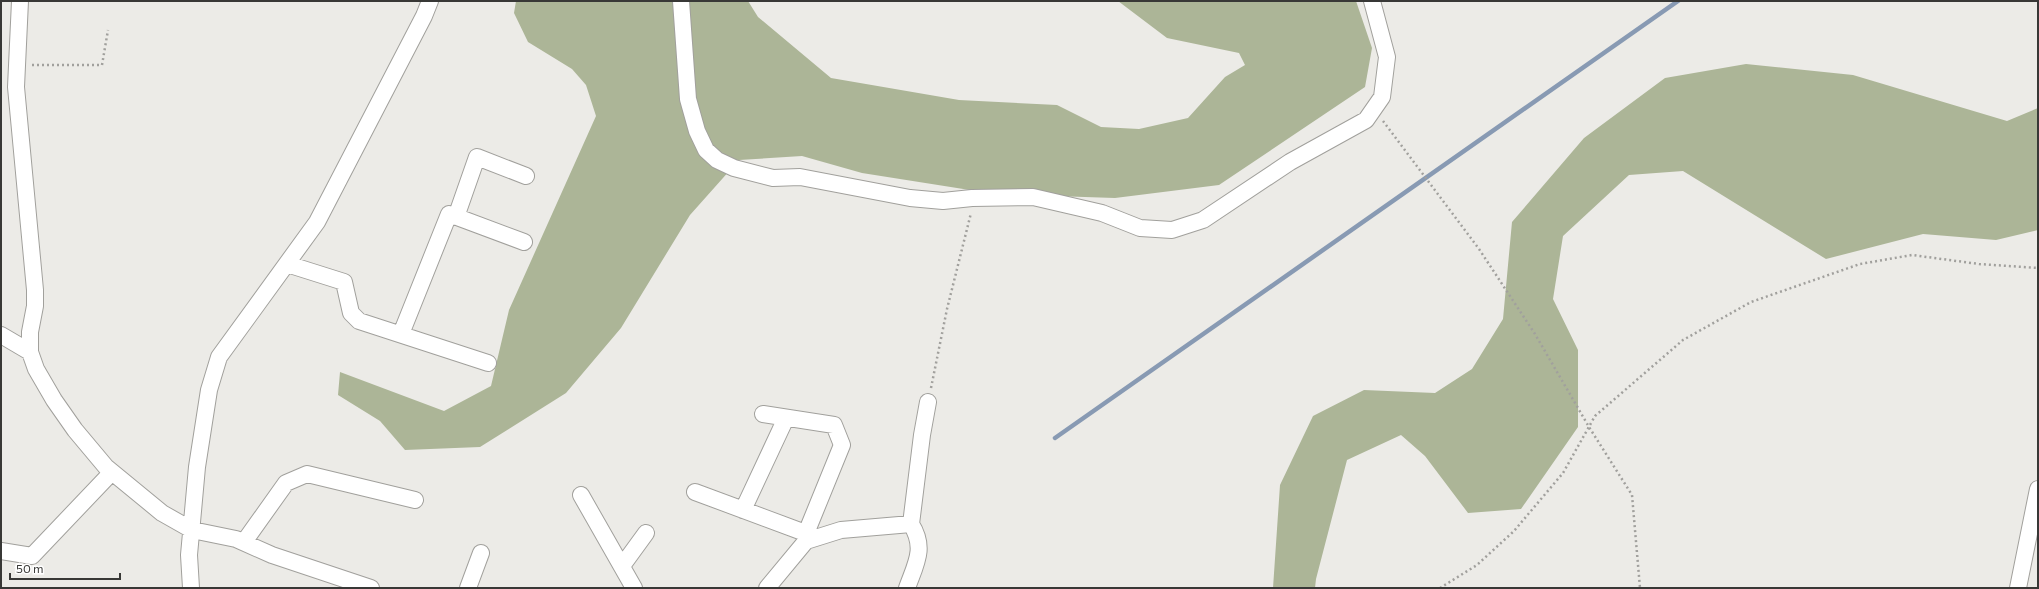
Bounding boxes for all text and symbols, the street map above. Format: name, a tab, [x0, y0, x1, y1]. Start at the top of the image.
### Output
scale bar	[10, 555, 120, 581]
text: 50 m	[16, 561, 44, 575]

